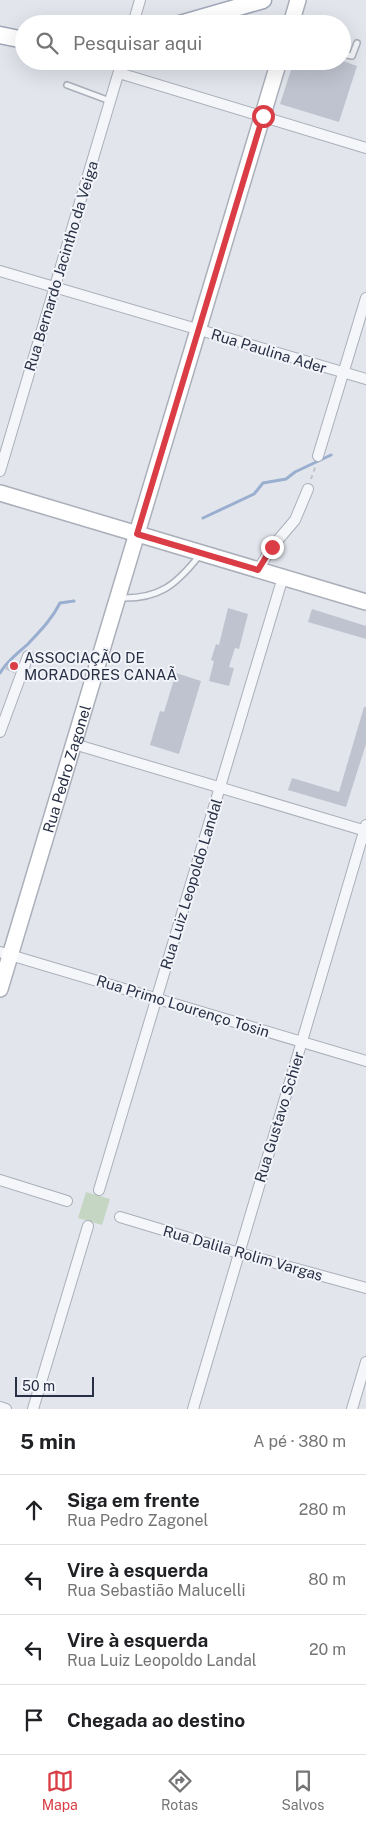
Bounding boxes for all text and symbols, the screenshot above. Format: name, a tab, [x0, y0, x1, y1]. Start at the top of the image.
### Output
search box	[15, 15, 351, 70]
icon: search	[33, 29, 61, 57]
text: Pesquisar aqui	[73, 32, 202, 54]
route start	[252, 105, 275, 128]
street label: Rua Bernardo Jacintho da Veiga	[21, 159, 101, 373]
street label: Rua Paulina Ader	[209, 325, 329, 377]
route end	[261, 536, 284, 559]
place label: ASSOCIAÇÃO DE MORADORES CANAÃ	[24, 649, 178, 683]
marker: ASSOCIAÇÃO DE MORADORES CANAÃ	[8, 660, 20, 672]
street label: Rua Pedro Zagonel	[39, 703, 93, 835]
street label: Rua Luiz Leopoldo Landal	[157, 797, 225, 971]
street label: Rua Primo Lourenço Tosin	[94, 972, 272, 1040]
street label: Rua Gustavo Schier	[251, 1049, 307, 1184]
street label: Rua Dalila Rolim Vargas	[161, 1222, 325, 1284]
scale bar	[15, 1374, 94, 1397]
text: 50 m	[22, 1378, 55, 1394]
text: 5 min	[20, 1429, 76, 1454]
text: A pé · 380 m	[253, 1432, 346, 1451]
text: Siga em frente	[67, 1489, 200, 1511]
icon: ahead	[20, 1496, 48, 1524]
text: 280 m	[299, 1500, 346, 1519]
text: Rua Pedro Zagonel	[67, 1511, 208, 1530]
text: Vire à esquerda	[67, 1559, 208, 1581]
icon: left	[20, 1566, 48, 1594]
text: 80 m	[308, 1570, 346, 1589]
text: Rua Sebastião Malucelli	[67, 1581, 245, 1600]
text: Vire à esquerda	[67, 1629, 208, 1651]
icon: left	[20, 1636, 48, 1664]
text: 20 m	[309, 1640, 346, 1659]
text: Rua Luiz Leopoldo Landal	[67, 1651, 257, 1670]
icon: arrive	[20, 1706, 48, 1734]
text: Chegada ao destino	[67, 1709, 245, 1731]
tab: Mapa	[42, 1767, 78, 1813]
tab: Rotas	[161, 1767, 198, 1813]
tab: Salvos	[281, 1767, 324, 1813]

